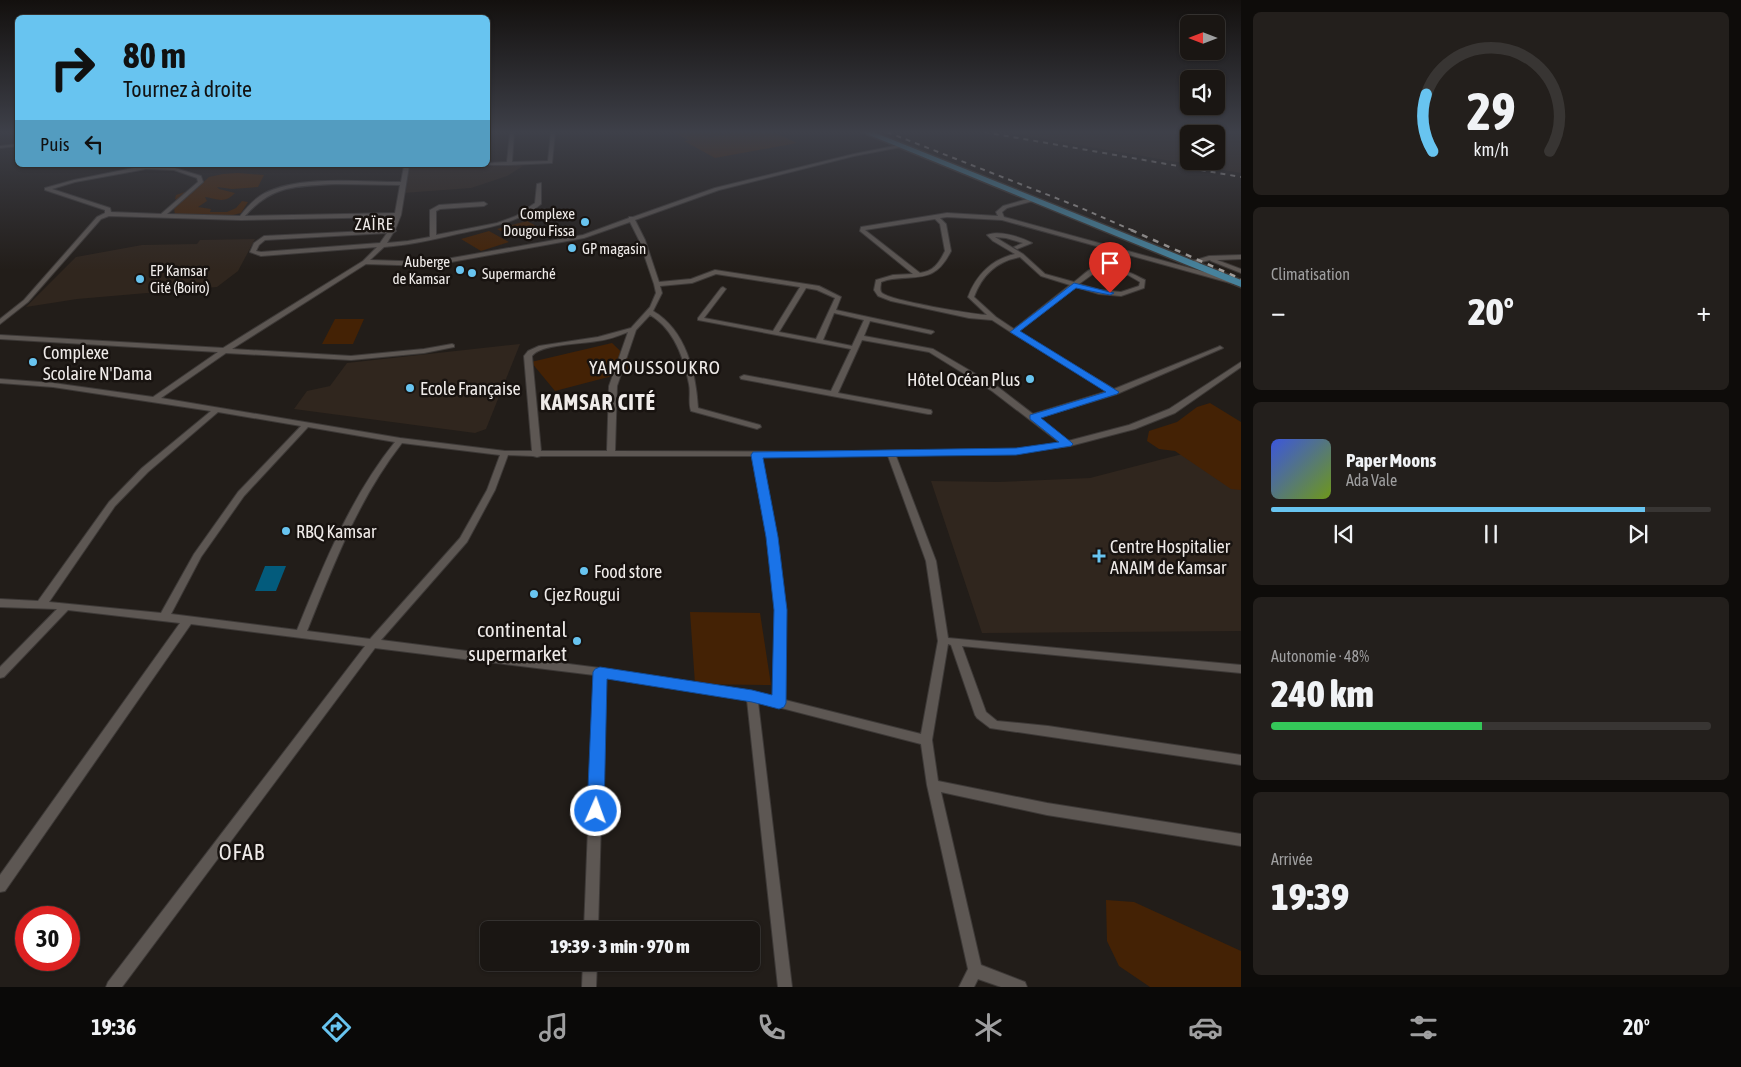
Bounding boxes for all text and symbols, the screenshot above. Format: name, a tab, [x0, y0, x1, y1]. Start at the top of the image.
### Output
north arrow	[1180, 15, 1225, 60]
map controls	[1180, 15, 1225, 170]
icon: right	[40, 35, 105, 100]
text: 80 m	[123, 35, 186, 75]
button: sound	[1180, 70, 1225, 115]
text: Tournez à droite	[123, 76, 252, 102]
text: 29	[1467, 81, 1515, 141]
button: layers	[1180, 125, 1225, 170]
icon: left	[80, 130, 108, 158]
text: Puis	[40, 133, 70, 155]
text: km/h	[1473, 139, 1509, 160]
place label: Complexe Dougou Fissa	[503, 205, 575, 239]
district label: ZAÏRE	[355, 215, 393, 233]
marker: Complexe Dougou Fissa	[579, 216, 591, 228]
place label: GP magasin	[582, 240, 646, 257]
marker: GP magasin	[566, 242, 578, 254]
pin	[1089, 242, 1131, 293]
icon: arrive	[1096, 249, 1124, 277]
place label: Auberge de Kamsar	[393, 253, 451, 287]
place label: EP Kamsar Cité (Boiro)	[150, 262, 210, 296]
marker: Auberge de Kamsar	[454, 264, 466, 276]
place label: Supermarché	[482, 265, 556, 282]
text: Climatisation	[1271, 265, 1350, 283]
marker: Supermarché	[466, 267, 478, 279]
marker: EP Kamsar Cité (Boiro)	[134, 273, 146, 285]
text: 20°	[1468, 290, 1514, 333]
text: −	[1271, 295, 1286, 327]
text: +	[1696, 295, 1711, 327]
place label: Complexe Scolaire N'Dama	[43, 342, 152, 384]
marker: Complexe Scolaire N'Dama	[27, 356, 39, 368]
district label: YAMOUSSOUKRO	[589, 356, 721, 378]
place label: Hôtel Océan Plus	[907, 369, 1020, 390]
marker: Hôtel Océan Plus	[1024, 373, 1036, 385]
place label: Ecole Française	[420, 378, 521, 399]
marker: Ecole Française	[404, 382, 416, 394]
district label: KAMSAR CITÉ	[540, 389, 656, 415]
text: Paper Moons	[1346, 449, 1436, 471]
text: Ada Vale	[1346, 471, 1397, 489]
icon: previous	[1330, 520, 1358, 548]
icon: pause	[1477, 520, 1505, 548]
icon: next	[1624, 520, 1652, 548]
place label: RBQ Kamsar	[296, 521, 377, 542]
marker: RBQ Kamsar	[280, 525, 292, 537]
place label: Centre Hospitalier ANAIM de Kamsar	[1110, 536, 1231, 578]
marker: Centre Hospitalier ANAIM de Kamsar	[1092, 549, 1106, 563]
place label: Food store	[594, 561, 662, 582]
marker: Food store	[578, 565, 590, 577]
place label: Cjez Rougui	[544, 584, 620, 605]
marker: Cjez Rougui	[528, 588, 540, 600]
place label: continental supermarket	[468, 617, 567, 665]
marker: continental supermarket	[571, 635, 583, 647]
text: Autonomie · 48%	[1271, 647, 1369, 665]
text: 240 km	[1271, 672, 1374, 715]
position arrow	[569, 784, 621, 836]
district label: OFAB	[219, 839, 265, 865]
text: Arrivée	[1271, 850, 1313, 868]
text: 19:39	[1271, 875, 1349, 918]
speed limit sign: 30	[15, 906, 80, 971]
text: 19:39 · 3 min · 970 m	[550, 935, 690, 957]
icon: directions	[319, 1010, 354, 1045]
icon: music	[536, 1010, 571, 1045]
icon: phone	[754, 1010, 789, 1045]
icon: climate	[971, 1010, 1006, 1045]
icon: car	[1188, 1010, 1223, 1045]
icon: filters	[1406, 1010, 1441, 1045]
text: 19:36	[91, 1014, 136, 1040]
text: 20°	[1623, 1014, 1650, 1040]

